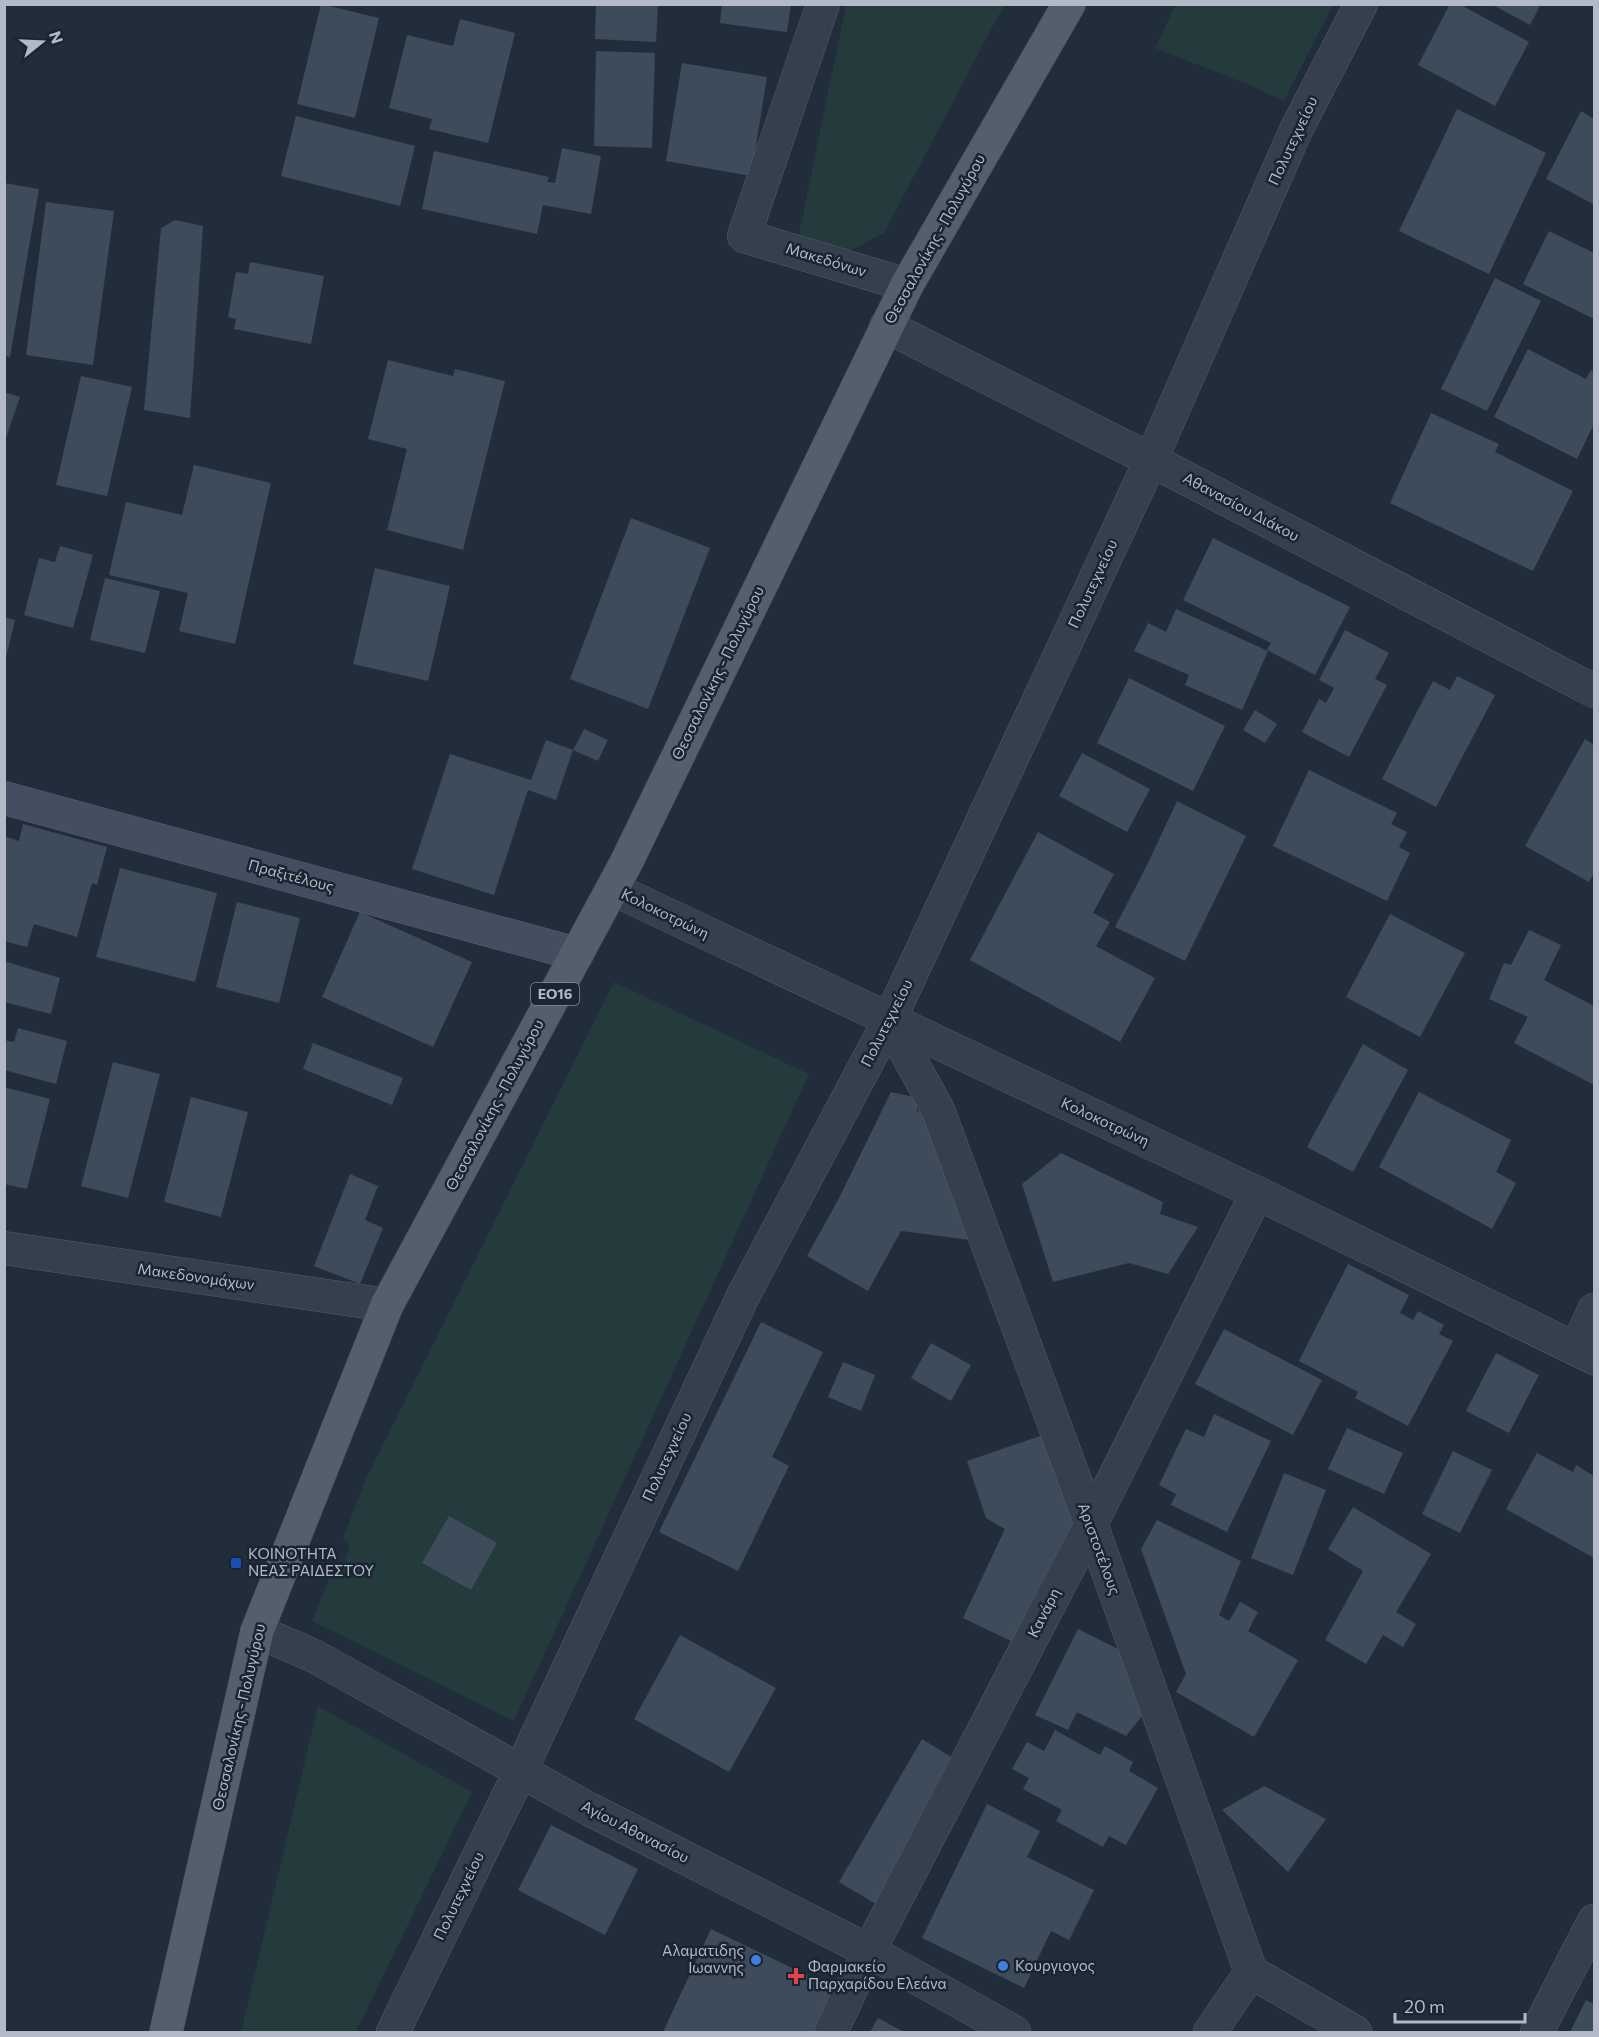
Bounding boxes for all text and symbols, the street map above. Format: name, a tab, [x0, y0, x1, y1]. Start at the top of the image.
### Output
north arrow	[12, 12, 72, 72]
text: N	[46, 29, 68, 46]
street label: Πολυτεχνείου	[1264, 93, 1320, 188]
street label: Θεσσαλονίκης - Πολυγύρου	[880, 151, 988, 326]
street label: Μακεδόνων	[784, 238, 869, 280]
street label: Αθανασίου Διάκου	[1180, 468, 1303, 544]
street label: Πολυτεχνείου	[1064, 536, 1120, 631]
street label: Θεσσαλονίκης - Πολυγύρου	[667, 583, 767, 762]
street label: Πραξιτέλους	[247, 855, 336, 895]
street label: Κολοκοτρώνη	[619, 884, 712, 942]
street label: Πολυτεχνείου	[856, 976, 916, 1069]
road number: ΕΟ16	[531, 983, 579, 1005]
street label: Θεσσαλονίκης - Πολυγύρου	[441, 1016, 547, 1193]
street label: Κολοκοτρώνη	[1058, 1093, 1152, 1149]
street label: Μακεδονομάχων	[137, 1259, 256, 1293]
street label: Πολυτεχνείου	[638, 1409, 694, 1504]
street label: Αριστοτέλους	[1075, 1500, 1125, 1597]
place label: ΚΟΙΝΟΤΗΤΑ ΝΕΑΣ ΡΑΙΔΕΣΤΟΥ	[248, 1544, 374, 1579]
marker: ΚΟΙΝΟΤΗΤΑ ΝΕΑΣ ΡΑΙΔΕΣΤΟΥ	[229, 1556, 243, 1570]
street label: Κανάρη	[1023, 1585, 1063, 1640]
street label: Θεσσαλονίκης - Πολυγύρου	[208, 1622, 268, 1812]
street label: Αγίου Αθανασίου	[579, 1796, 692, 1866]
street label: Πολυτεχνείου	[429, 1849, 487, 1943]
place label: Αλαματιδης Ιωαννης	[662, 1941, 744, 1976]
marker: Αλαματιδης Ιωαννης	[749, 1953, 763, 1967]
place label: Κουργιογος	[1015, 1956, 1095, 1974]
place label: Φαρμακείο Παρχαρίδου Ελεάνα	[808, 1957, 947, 1992]
marker: Κουργιογος	[996, 1959, 1010, 1973]
marker: Φαρμακείο Παρχαρίδου Ελεάνα	[789, 1969, 803, 1983]
scale bar	[1395, 1986, 1526, 2024]
text: 20 m	[1404, 1995, 1445, 2017]

